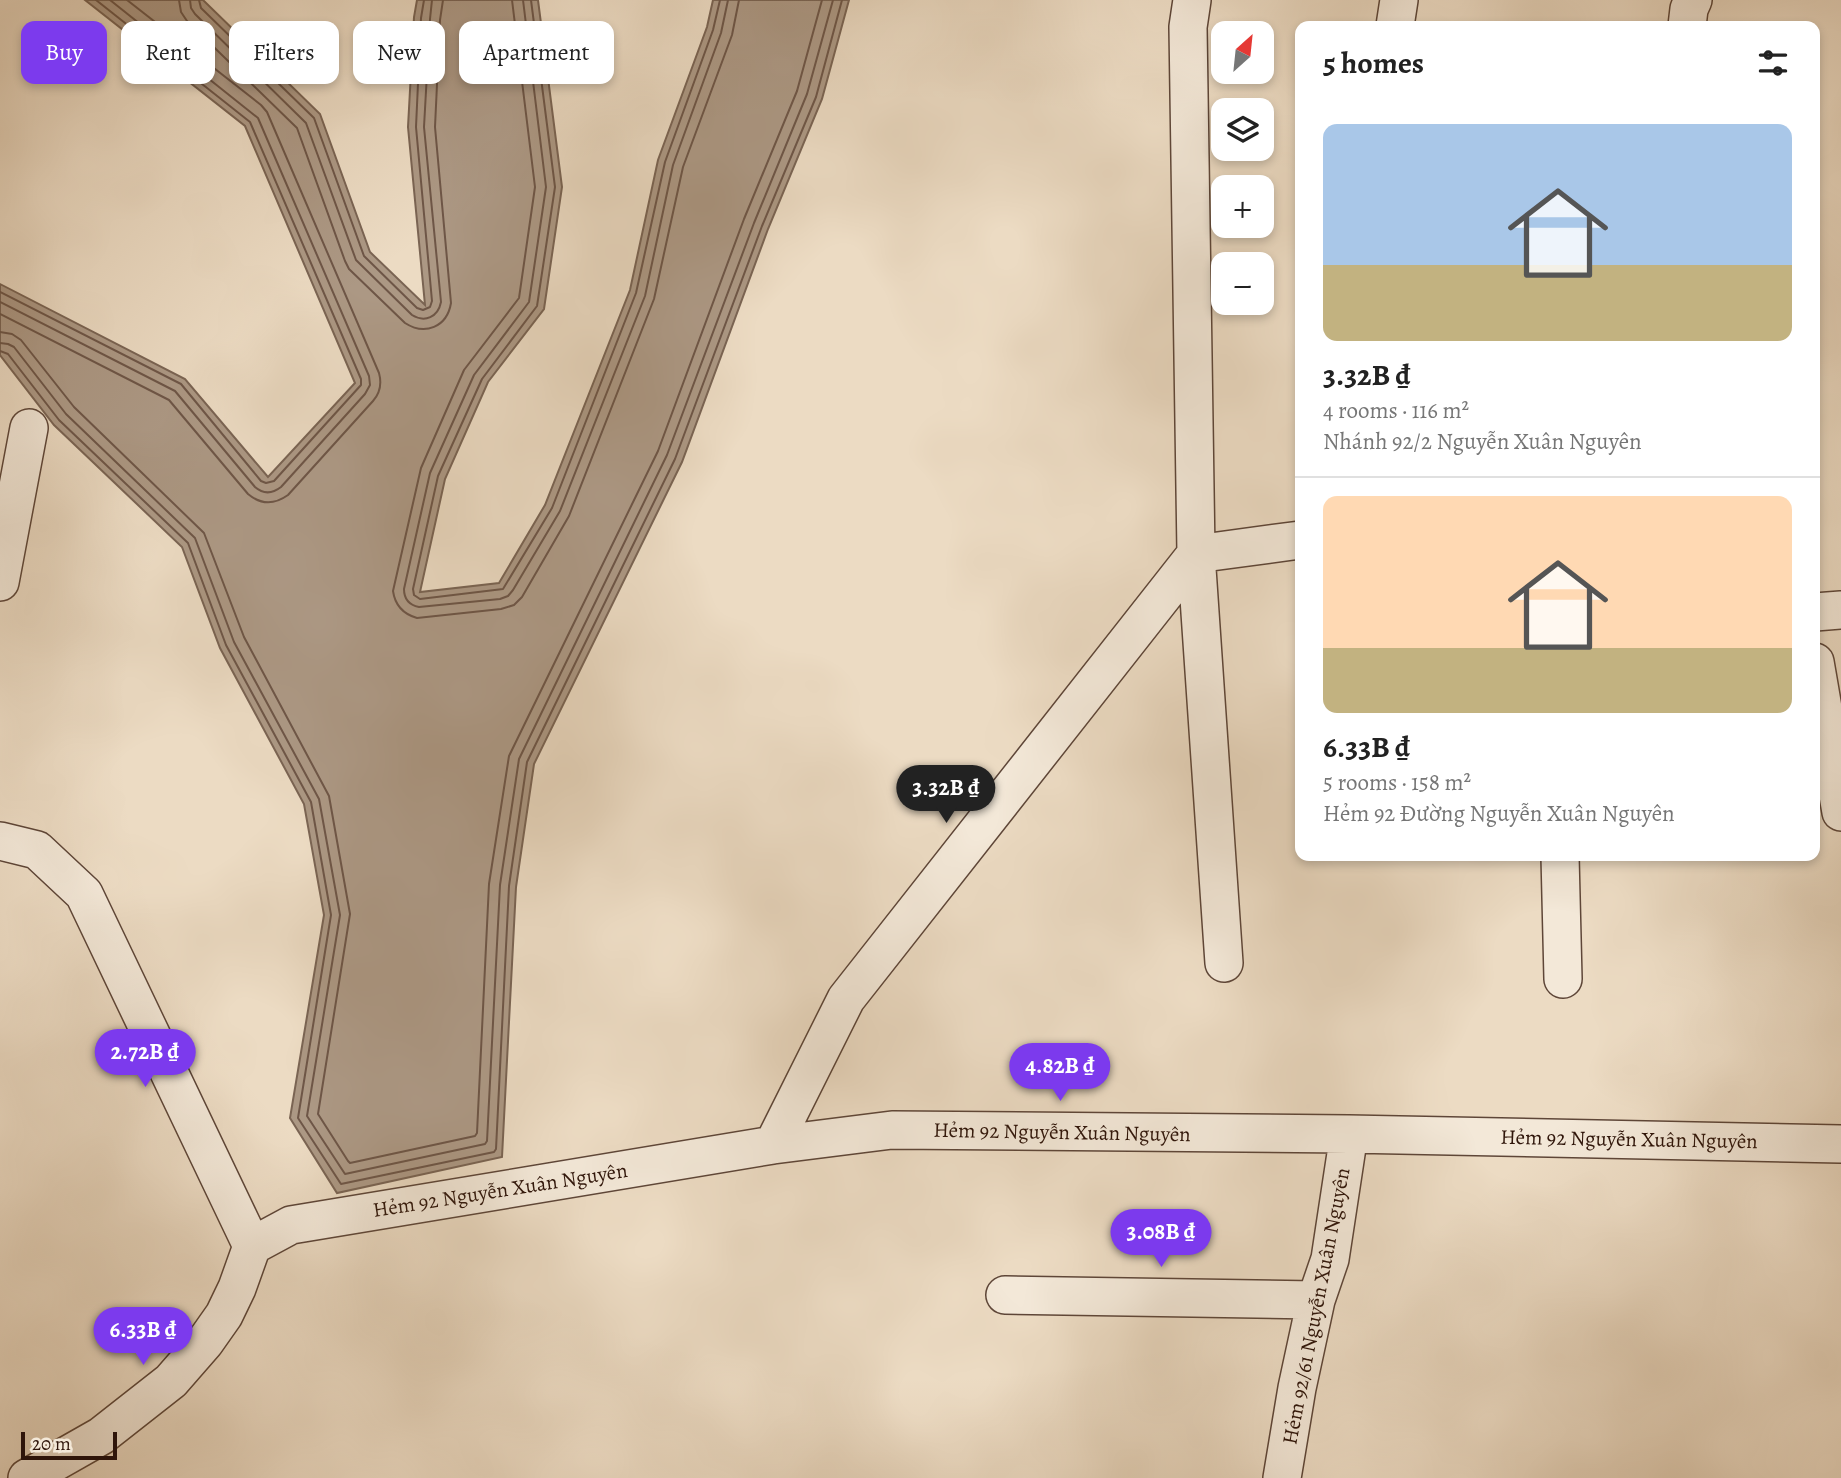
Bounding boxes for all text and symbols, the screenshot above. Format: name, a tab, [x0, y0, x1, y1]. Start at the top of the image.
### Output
chip: Buy	[21, 21, 107, 84]
chip: Rent	[121, 21, 215, 84]
chip: Filters	[229, 21, 339, 84]
chip: New	[353, 21, 445, 84]
chip: Apartment	[459, 21, 614, 84]
north arrow	[1211, 21, 1274, 84]
map controls	[1211, 21, 1274, 315]
text: 5 homes	[1323, 43, 1424, 83]
icon: filters	[1754, 44, 1792, 82]
button: layers	[1211, 98, 1274, 161]
icon: home	[1495, 170, 1621, 296]
button: +	[1211, 175, 1274, 238]
button: −	[1211, 252, 1274, 315]
text: 3.32B ₫	[1323, 355, 1411, 395]
text: 4 rooms · 116 m²	[1323, 395, 1469, 426]
text: Nhánh 92/2 Nguyễn Xuân Nguyên	[1323, 426, 1642, 457]
icon: home	[1495, 542, 1621, 668]
text: 6.33B ₫	[1323, 727, 1410, 767]
pin: 3.32B ₫	[881, 766, 1011, 825]
text: 5 rooms · 158 m²	[1323, 767, 1471, 798]
text: 3.32B ₫	[912, 772, 980, 803]
text: Hẻm 92 Đường Nguyễn Xuân Nguyên	[1323, 798, 1675, 829]
pin: 2.72B ₫	[80, 1030, 210, 1089]
text: 2.72B ₫	[111, 1036, 179, 1067]
pin: 4.82B ₫	[995, 1044, 1125, 1103]
text: 4.82B ₫	[1025, 1050, 1095, 1081]
street label: Hẻm 92 Nguyễn Xuân Nguyên	[933, 1116, 1191, 1148]
street label: Hẻm 92 Nguyễn Xuân Nguyên	[1500, 1123, 1758, 1155]
street label: Hẻm 92 Nguyễn Xuân Nguyên	[371, 1156, 629, 1224]
street label: Hẻm 92/61 Nguyễn Xuân Nguyên	[1275, 1165, 1357, 1447]
pin: 3.08B ₫	[1096, 1210, 1226, 1269]
text: 3.08B ₫	[1127, 1216, 1195, 1247]
pin: 6.33B ₫	[78, 1308, 208, 1367]
text: 6.33B ₫	[110, 1314, 177, 1345]
scale bar	[21, 1429, 117, 1461]
text: 20 m	[32, 1431, 71, 1457]

